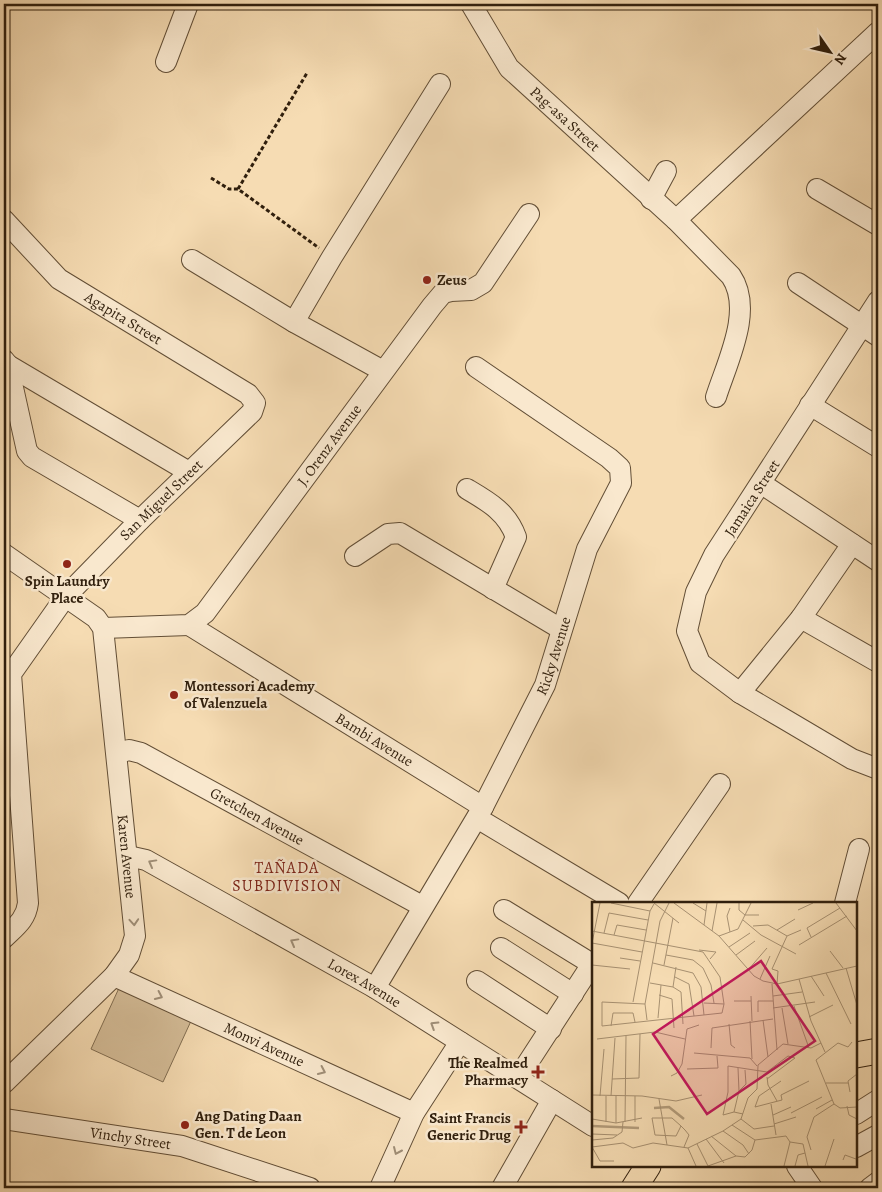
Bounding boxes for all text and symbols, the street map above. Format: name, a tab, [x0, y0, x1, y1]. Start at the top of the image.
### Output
north arrow	[804, 28, 854, 78]
text: N	[830, 49, 851, 69]
street label: Pag-asa Street	[526, 82, 604, 156]
place label: Zeus	[437, 270, 467, 290]
marker: Zeus	[421, 274, 433, 286]
street label: Agapita Street	[80, 286, 166, 349]
street label: J. Orenz Avenue	[292, 400, 366, 490]
street label: San Miguel Street	[115, 455, 207, 545]
street label: Jamaica Street	[720, 456, 784, 540]
marker: Spin Laundry Place	[61, 558, 73, 570]
place label: Spin Laundry Place	[25, 571, 110, 608]
street label: Ricky Avenue	[531, 614, 576, 699]
place label: Montessori Academy of Valenzuela	[184, 676, 316, 713]
marker: Montessori Academy of Valenzuela	[168, 689, 180, 701]
street label: Bambi Avenue	[332, 708, 417, 772]
street label: Gretchen Avenue	[207, 783, 308, 850]
street label: Karen Avenue	[112, 813, 141, 900]
district label: TAÑADA SUBDIVISION	[232, 857, 342, 897]
one-way arrow	[148, 859, 157, 869]
inset map	[592, 902, 857, 1167]
one-way arrow	[129, 918, 140, 926]
one-way arrow	[290, 939, 299, 949]
street label: Lorex Avenue	[324, 954, 405, 1012]
one-way arrow	[154, 990, 163, 1001]
street label: Monvi Avenue	[221, 1017, 308, 1072]
one-way arrow	[430, 1022, 440, 1031]
place label: The Realmed Pharmacy	[448, 1053, 529, 1090]
one-way arrow	[317, 1065, 326, 1076]
marker: The Realmed Pharmacy	[532, 1066, 544, 1078]
place label: Ang Dating Daan Gen. T de Leon	[194, 1106, 302, 1143]
place label: Saint Francis Generic Drug	[427, 1108, 511, 1145]
marker: Ang Dating Daan Gen. T de Leon	[179, 1119, 191, 1131]
marker: Saint Francis Generic Drug	[515, 1121, 527, 1133]
street label: Vinchy Street	[88, 1122, 173, 1154]
one-way arrow	[392, 1146, 403, 1155]

